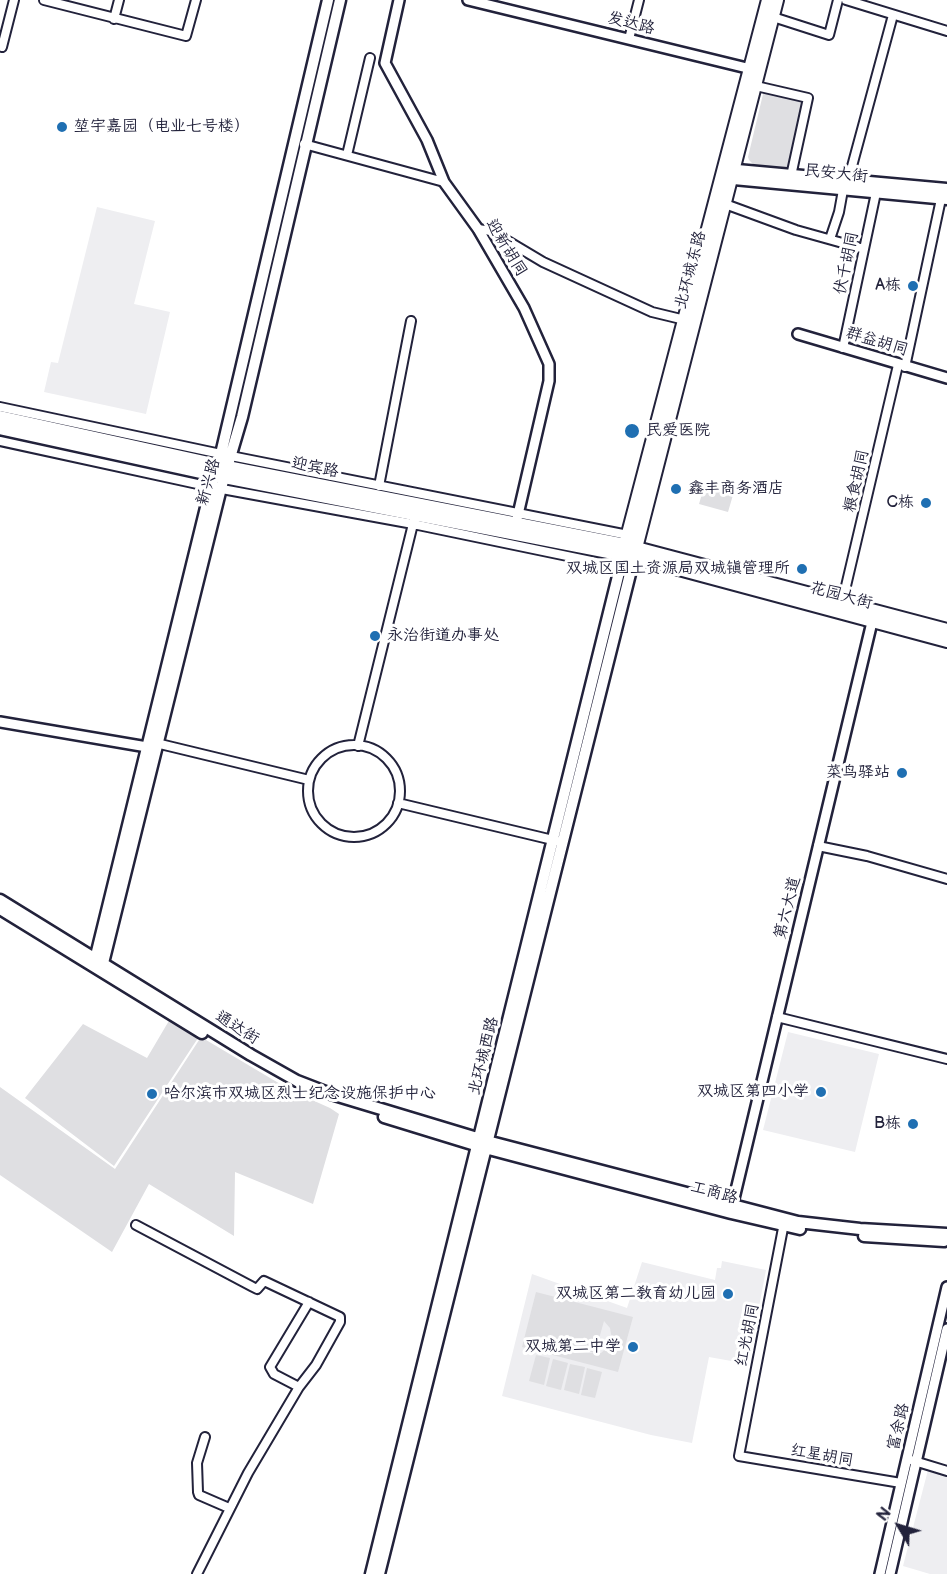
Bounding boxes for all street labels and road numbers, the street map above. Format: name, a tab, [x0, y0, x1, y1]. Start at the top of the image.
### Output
street label: 发达路	[605, 9, 657, 39]
street label: 民安大街	[803, 161, 869, 187]
street label: 迎新胡同	[481, 216, 531, 280]
street label: 北环城东路	[671, 229, 711, 311]
street label: 伏千胡同	[831, 230, 863, 296]
street label: 群益胡同	[844, 323, 910, 361]
street label: 粮食胡同	[840, 448, 874, 514]
street label: 迎宾路	[290, 454, 340, 482]
street label: 新兴路	[193, 456, 225, 508]
street label: 花园大街	[808, 578, 874, 614]
street label: 第六大道	[771, 875, 805, 941]
street label: 通达街	[212, 1007, 262, 1049]
street label: 北环城西路	[465, 1015, 503, 1097]
street label: 工商路	[688, 1178, 740, 1208]
street label: 红光胡同	[732, 1302, 764, 1368]
street label: 富余路	[884, 1401, 914, 1453]
street label: 红星胡同	[789, 1441, 855, 1471]

